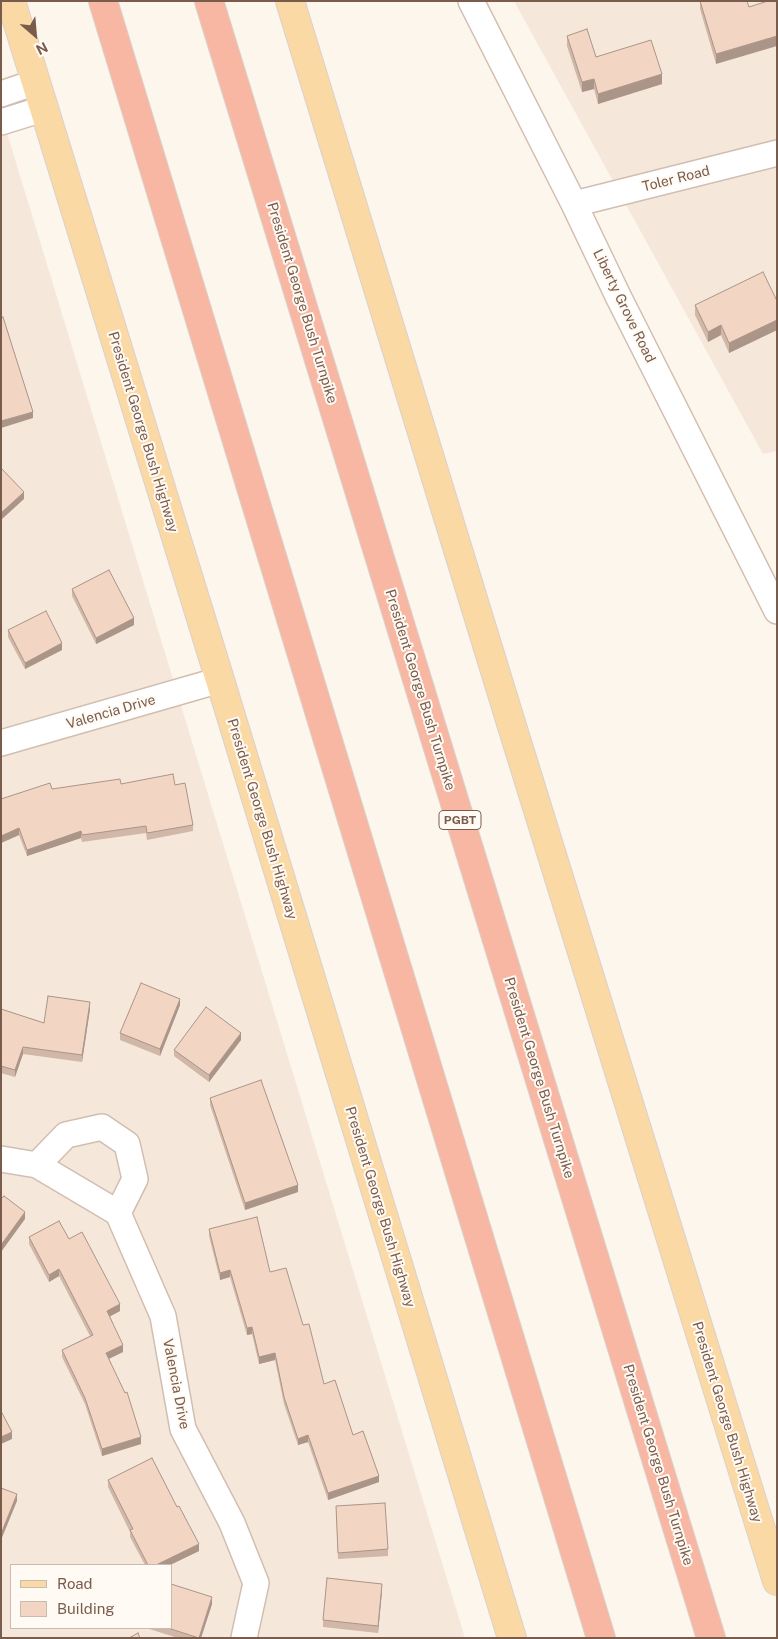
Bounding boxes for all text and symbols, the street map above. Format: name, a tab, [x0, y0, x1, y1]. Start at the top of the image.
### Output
north arrow	[10, 10, 60, 60]
text: N	[33, 39, 50, 58]
street label: Toler Road	[640, 162, 712, 196]
street label: President George Bush Turnpike	[263, 200, 341, 406]
street label: Liberty Grove Road	[589, 246, 659, 366]
street label: President George Bush Highway	[104, 329, 182, 535]
street label: President George Bush Turnpike	[381, 587, 459, 793]
street label: Valencia Drive	[64, 691, 158, 733]
street label: President George Bush Highway	[223, 716, 301, 922]
road number: PGBT	[439, 810, 481, 830]
street label: President George Bush Turnpike	[500, 975, 578, 1181]
street label: President George Bush Highway	[341, 1104, 419, 1310]
street label: President George Bush Highway	[688, 1319, 766, 1525]
street label: Valencia Drive	[159, 1337, 193, 1431]
street label: President George Bush Turnpike	[619, 1362, 697, 1568]
legend	[10, 1564, 172, 1629]
text: Road	[57, 1575, 93, 1592]
text: Building	[57, 1600, 115, 1617]

